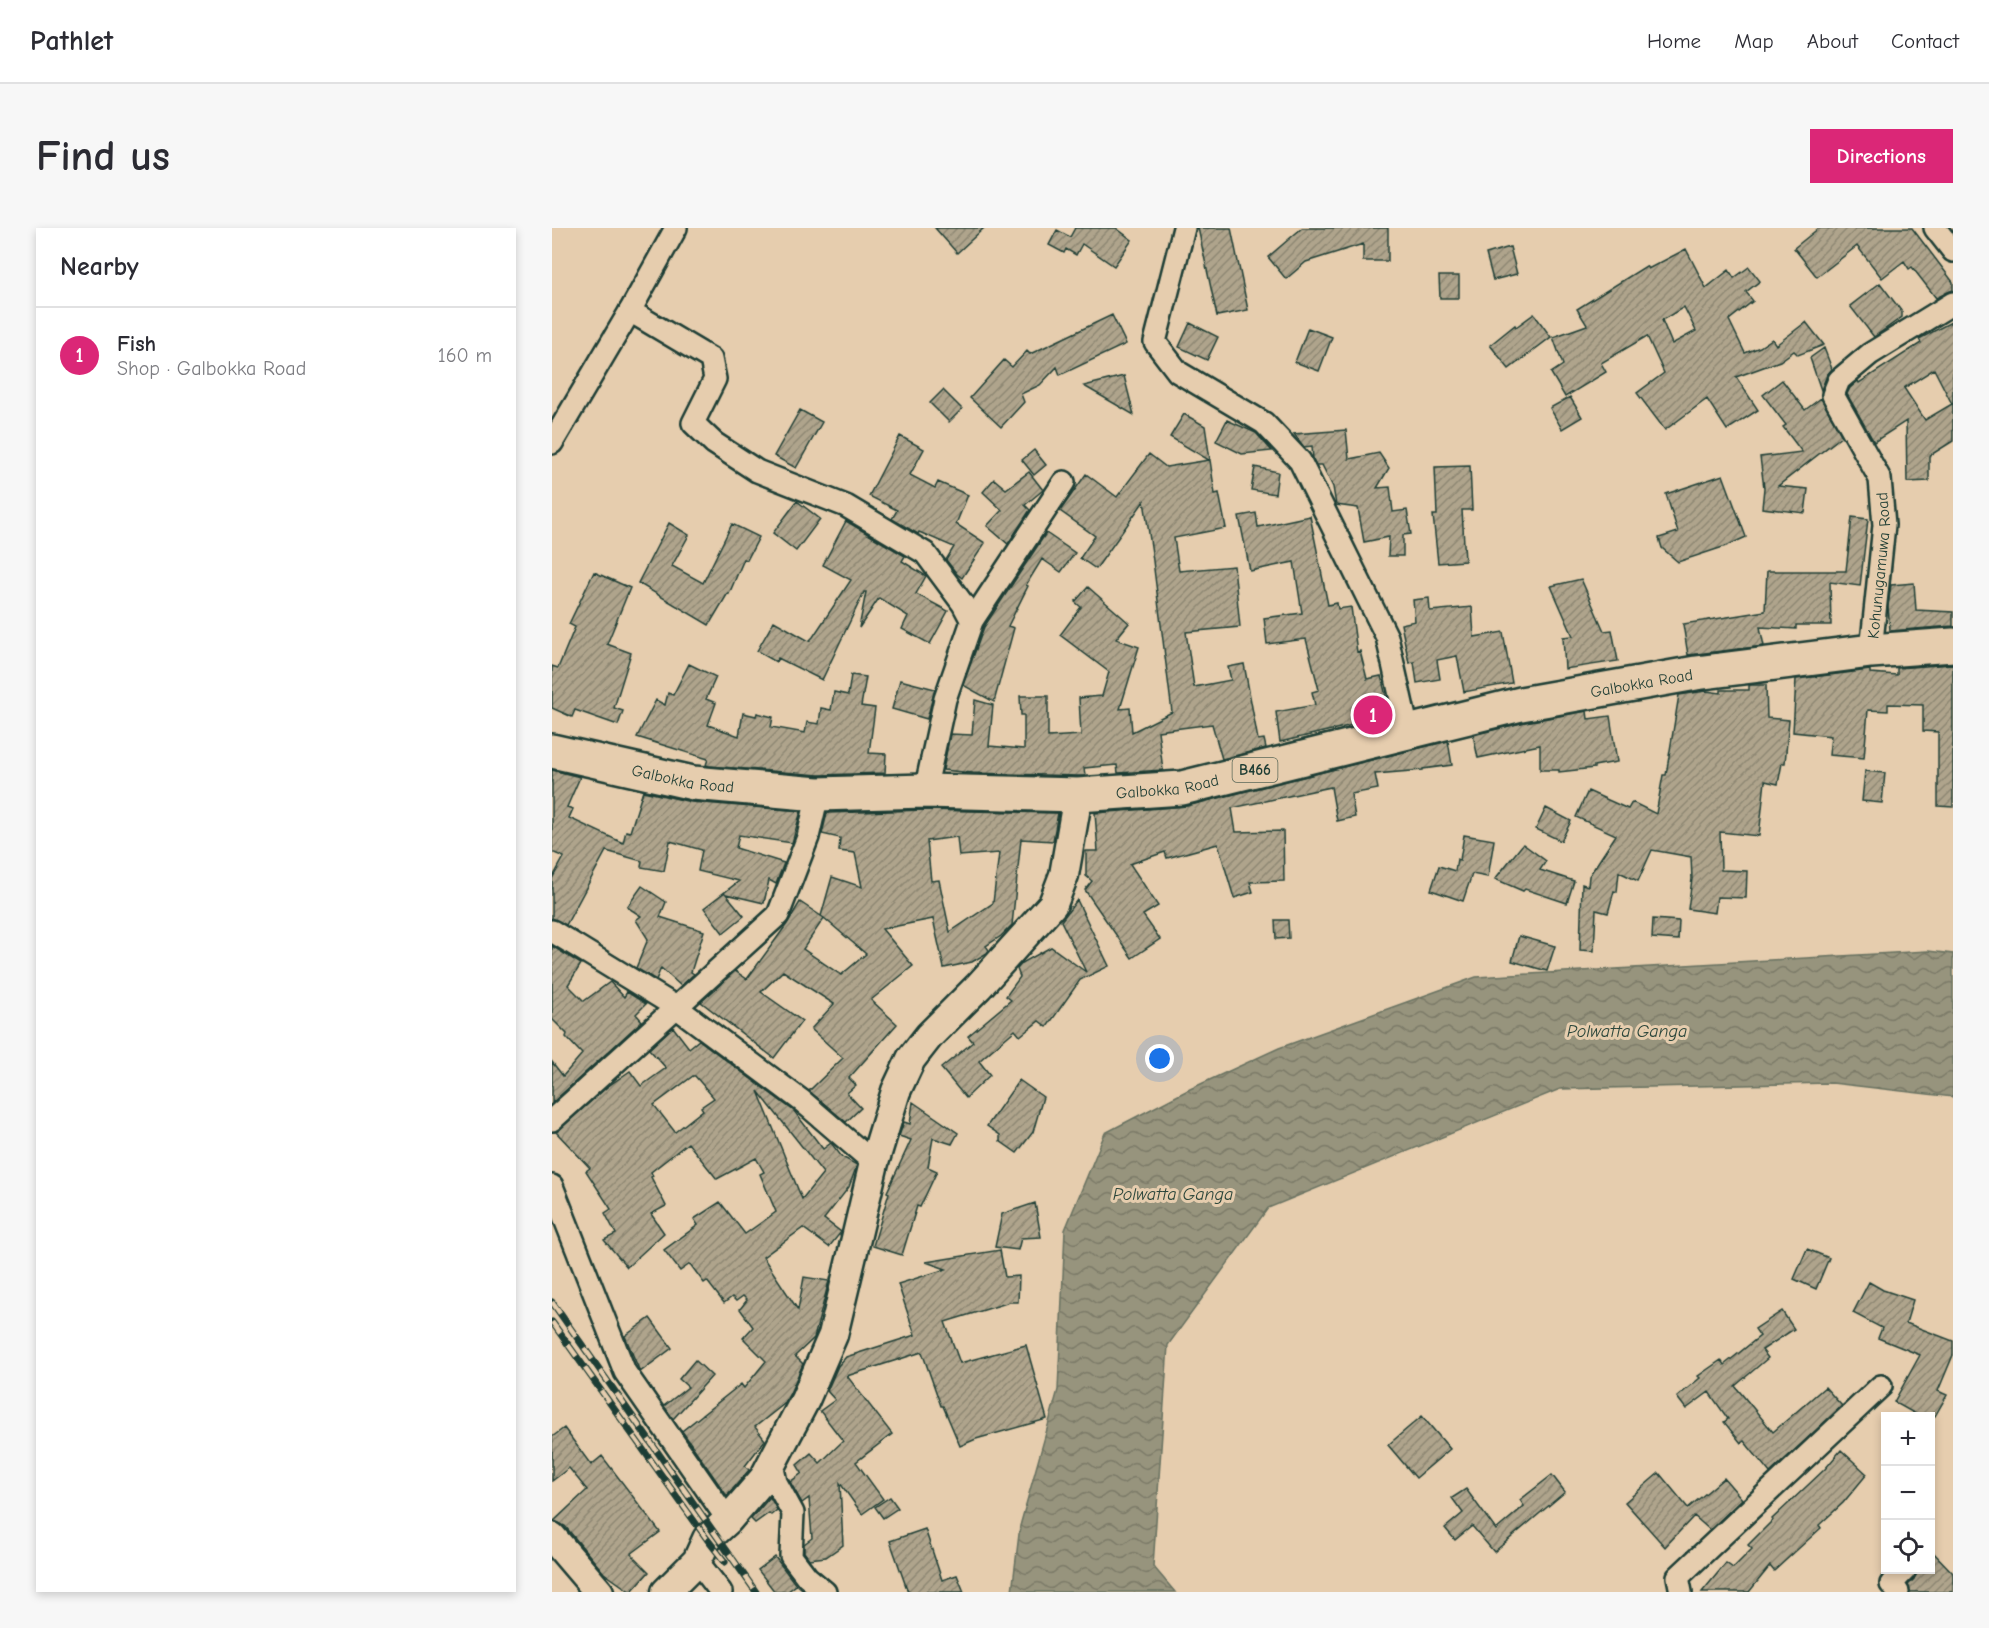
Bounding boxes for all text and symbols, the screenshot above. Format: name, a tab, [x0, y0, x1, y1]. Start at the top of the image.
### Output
text: Pathlet	[30, 25, 113, 57]
text: Home	[1647, 29, 1701, 53]
text: Map	[1734, 29, 1774, 53]
text: About	[1807, 29, 1858, 53]
text: Contact	[1891, 29, 1959, 53]
button: Directions	[1810, 129, 1953, 183]
text: Find us	[36, 132, 170, 181]
text: Nearby	[60, 252, 139, 282]
text: Fish	[117, 331, 156, 357]
text: 1	[76, 344, 83, 367]
text: 160 m	[438, 344, 492, 367]
text: Shop · Galbokka Road	[117, 357, 306, 380]
street label: Kohunugamuwa Road	[1864, 491, 1894, 640]
street label: Galbokka Road	[1589, 666, 1694, 702]
pin: 1	[1354, 692, 1392, 738]
road number: B466	[1232, 758, 1278, 782]
street label: Galbokka Road	[630, 761, 735, 797]
street label: Galbokka Road	[1115, 771, 1221, 802]
water label: Polwatta Ganga	[1567, 1021, 1687, 1042]
your location	[1145, 1044, 1174, 1073]
water label: Polwatta Ganga	[1113, 1184, 1233, 1205]
map controls	[1881, 1412, 1935, 1574]
button: +	[1881, 1412, 1935, 1466]
button: −	[1881, 1466, 1935, 1520]
button: locate	[1881, 1520, 1935, 1574]

